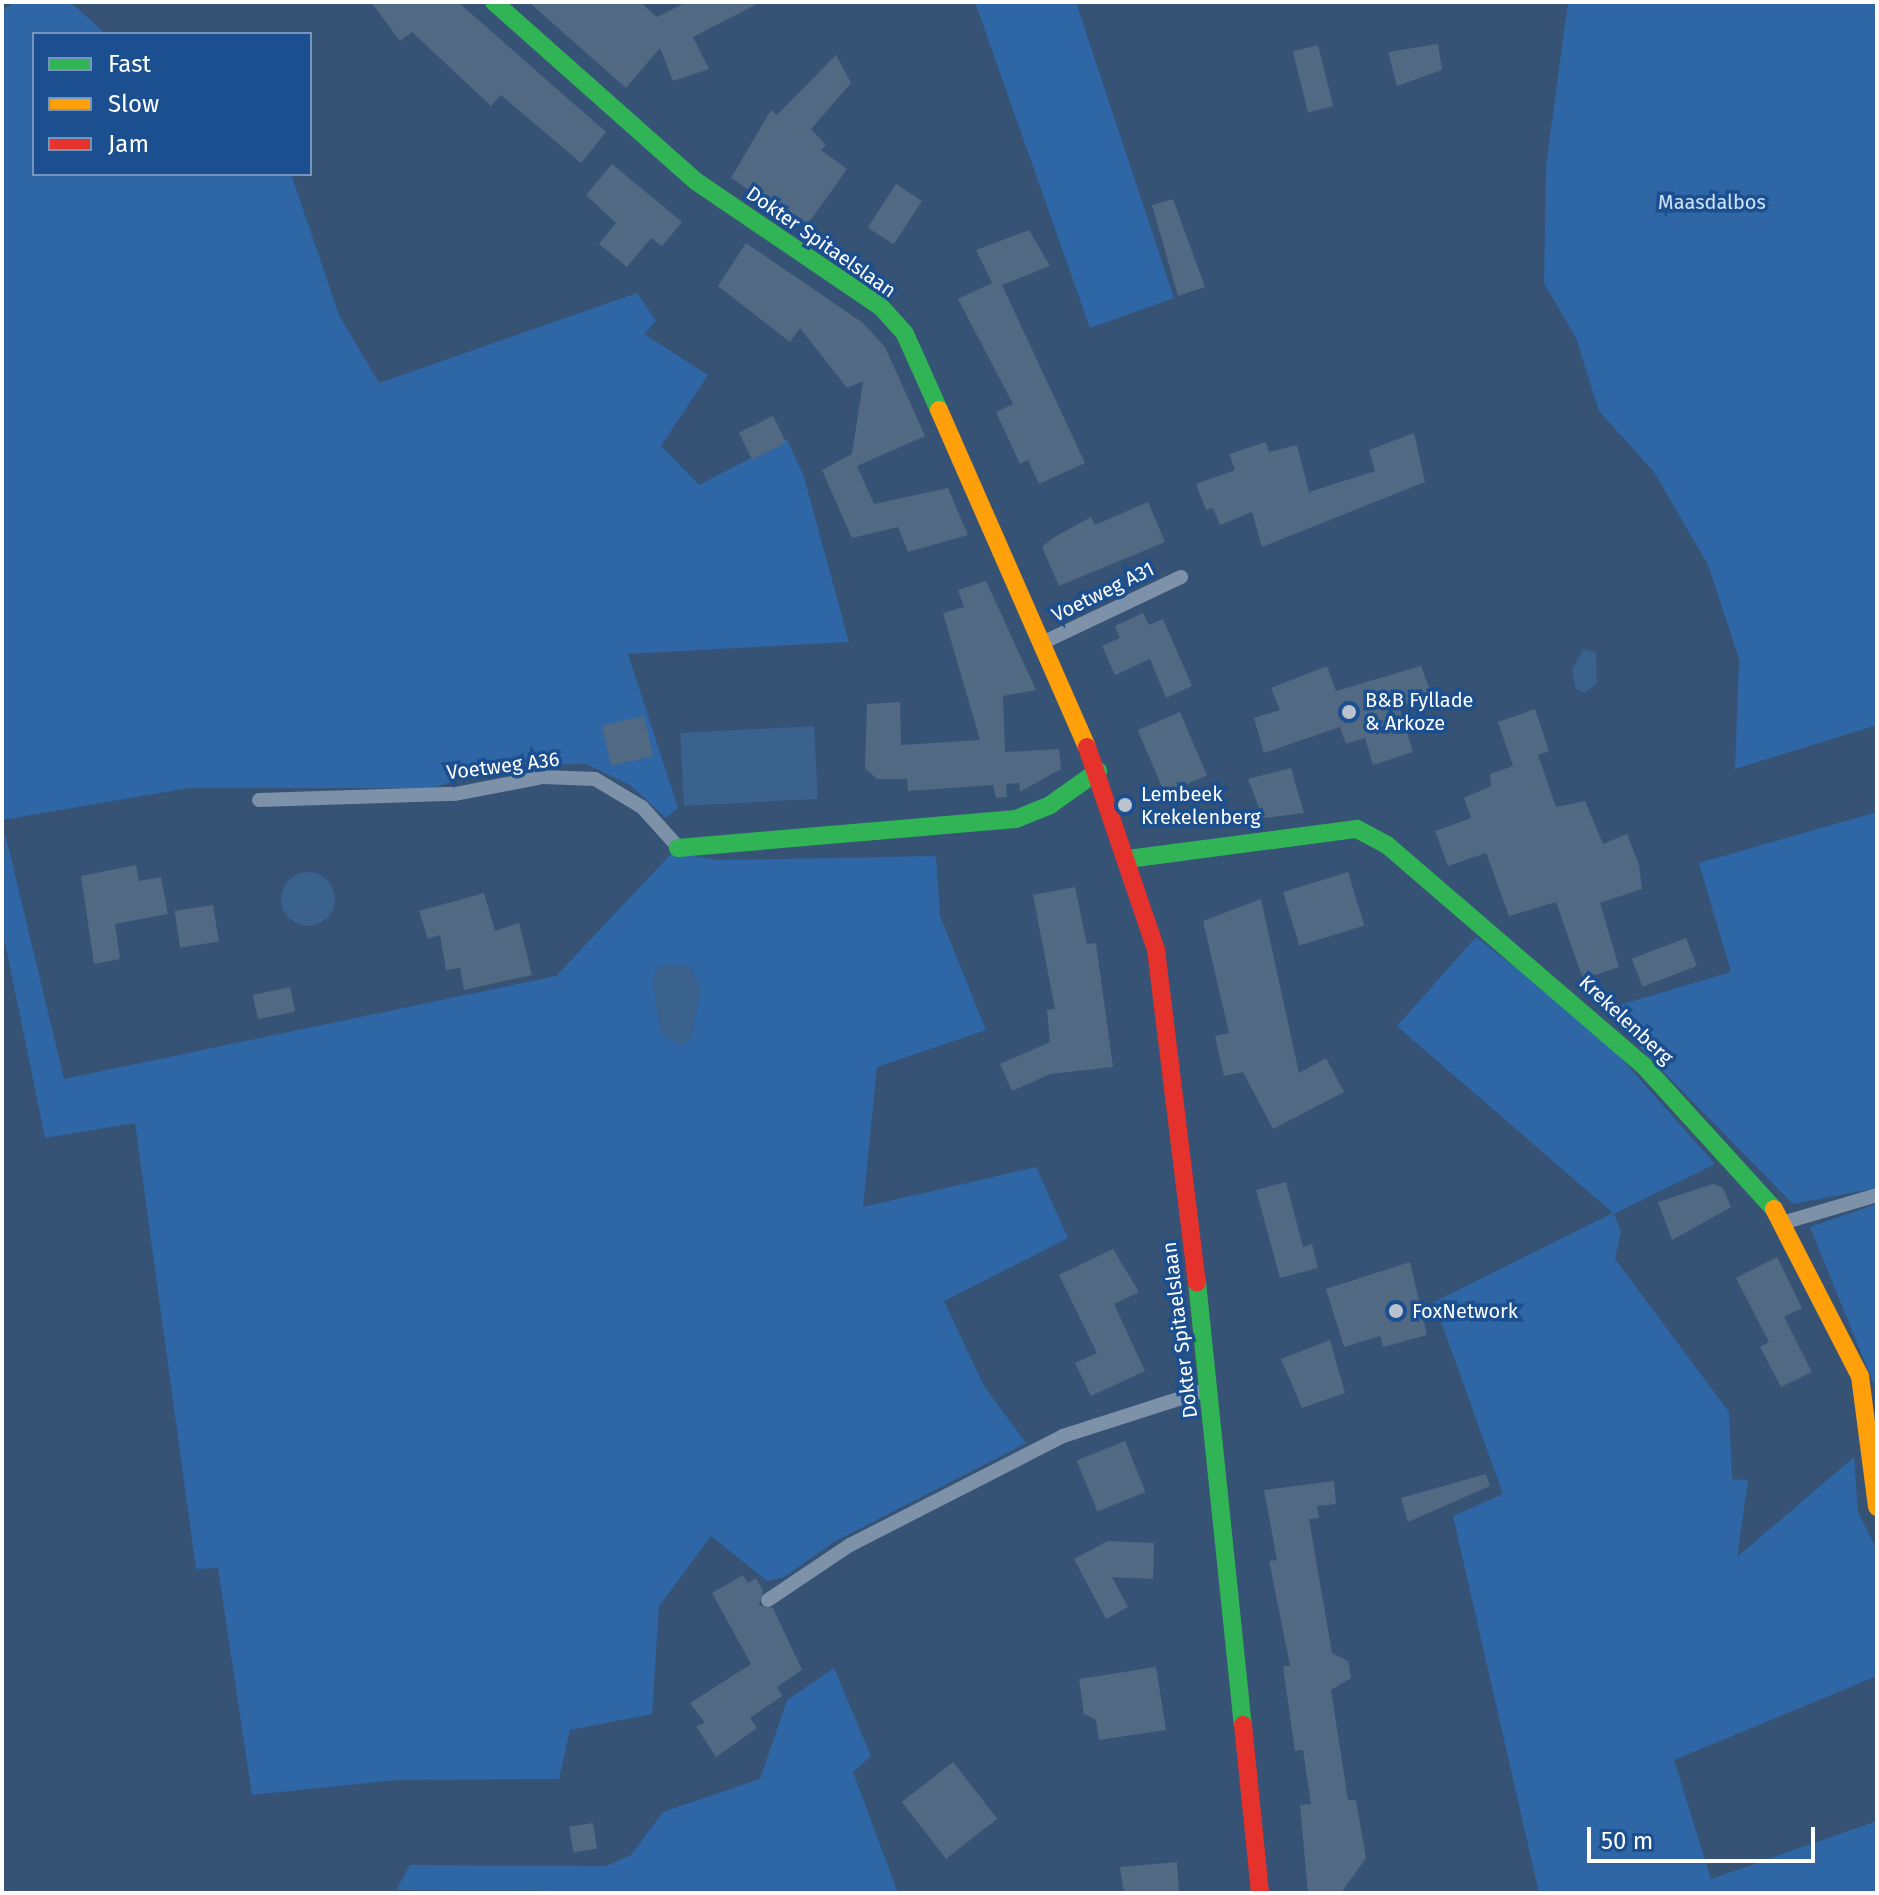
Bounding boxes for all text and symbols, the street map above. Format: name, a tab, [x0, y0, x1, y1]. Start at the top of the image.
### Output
legend	[32, 32, 312, 176]
text: Fast	[108, 50, 151, 78]
text: Slow	[108, 90, 159, 118]
text: Jam	[108, 130, 149, 158]
street label: Dokter Spitaelslaan	[742, 181, 900, 303]
park label: Maasdalbos	[1658, 190, 1766, 214]
street label: Voetweg A31	[1048, 557, 1158, 627]
place label: B&B Fyllade & Arkoze	[1365, 688, 1474, 735]
marker: B&B Fyllade & Arkoze	[1340, 703, 1358, 721]
street label: Voetweg A36	[445, 747, 561, 785]
place label: Lembeek Krekelenberg	[1141, 782, 1261, 829]
marker: Lembeek Krekelenberg	[1116, 796, 1134, 814]
street label: Krekelenberg	[1574, 970, 1678, 1070]
street label: Dokter Spitaelslaan	[1157, 1241, 1203, 1419]
place label: FoxNetwork	[1412, 1299, 1518, 1323]
marker: FoxNetwork	[1387, 1302, 1405, 1320]
scale bar	[1591, 1811, 1819, 1861]
text: 50 m	[1601, 1827, 1653, 1855]

